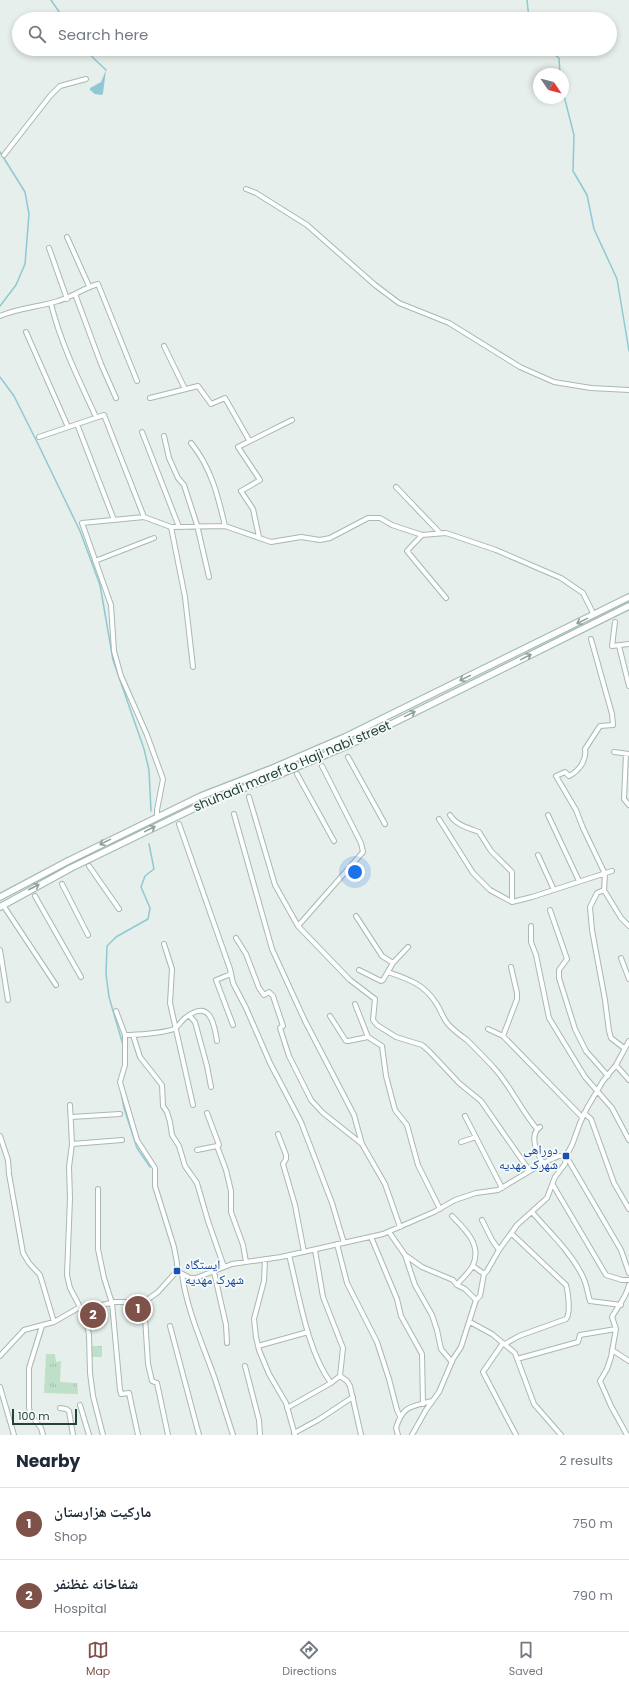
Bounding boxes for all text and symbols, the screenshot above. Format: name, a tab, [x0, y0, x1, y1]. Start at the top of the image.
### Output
search box	[12, 12, 617, 56]
icon: search	[26, 23, 48, 45]
text: Search here	[58, 24, 148, 45]
north arrow	[533, 68, 569, 104]
one-way arrow	[576, 618, 588, 625]
one-way arrow	[520, 653, 532, 660]
one-way arrow	[459, 675, 471, 682]
one-way arrow	[404, 710, 416, 718]
street label: shuhadi maref to Haji nabi street	[190, 716, 394, 816]
one-way arrow	[144, 825, 156, 833]
one-way arrow	[99, 839, 111, 847]
your location	[345, 862, 365, 882]
one-way arrow	[28, 883, 40, 890]
place label: دوراهی شهرک مهدیه	[499, 1140, 558, 1174]
marker: دوراهی شهرک مهدیه	[561, 1151, 571, 1161]
place label: ایستگاه شهرک مهدیه	[185, 1255, 244, 1289]
marker: ایستگاه شهرک مهدیه	[172, 1266, 182, 1276]
pin: 1	[125, 1294, 151, 1324]
pin: 2	[80, 1300, 106, 1330]
scale bar	[12, 1407, 77, 1426]
text: 100 m	[18, 1408, 50, 1424]
text: Nearby	[16, 1449, 80, 1473]
text: 2 results	[559, 1451, 613, 1470]
text: مارکیت هزارستان	[54, 1501, 151, 1522]
text: 1	[27, 1514, 31, 1533]
text: 750 m	[573, 1514, 613, 1533]
text: Shop	[54, 1527, 87, 1546]
text: شفاخانه غظنفر	[54, 1573, 138, 1594]
text: 2	[25, 1586, 33, 1605]
text: 790 m	[573, 1586, 613, 1605]
text: Hospital	[54, 1599, 107, 1618]
tab: Map	[86, 1639, 110, 1680]
tab: Directions	[282, 1639, 337, 1680]
tab: Saved	[509, 1639, 543, 1680]

